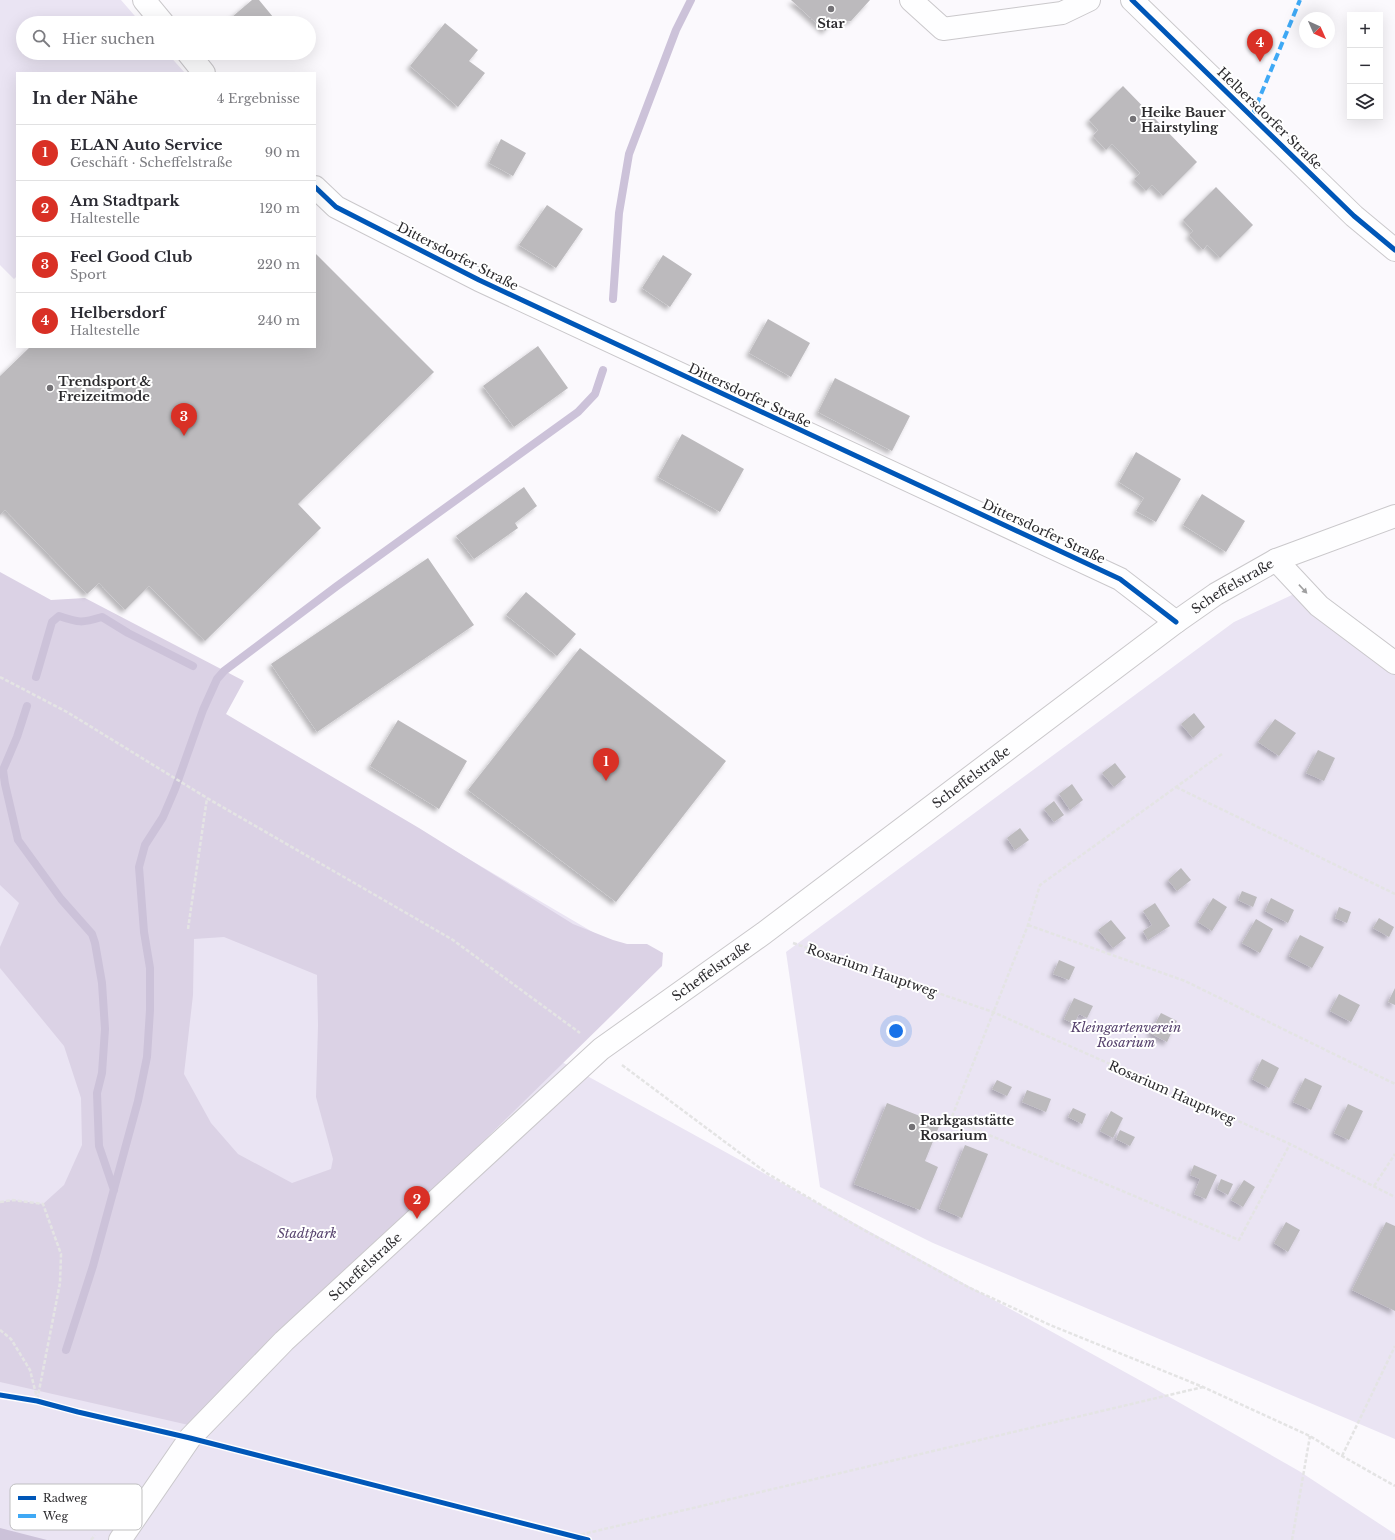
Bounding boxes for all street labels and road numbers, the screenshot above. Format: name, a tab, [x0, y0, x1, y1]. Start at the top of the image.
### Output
street label: Helbersdorfer Straße	[1213, 64, 1326, 173]
street label: Dittersdorfer Straße	[394, 218, 521, 294]
street label: Dittersdorfer Straße	[685, 359, 814, 431]
street label: Dittersdorfer Straße	[979, 495, 1108, 567]
street label: Scheffelstraße	[1188, 555, 1277, 618]
street label: Scheffelstraße	[929, 742, 1014, 812]
street label: Scheffelstraße	[668, 937, 754, 1005]
street label: Rosarium Hauptweg	[805, 940, 939, 1001]
street label: Rosarium Hauptweg	[1106, 1057, 1238, 1128]
street label: Scheffelstraße	[325, 1229, 406, 1305]

